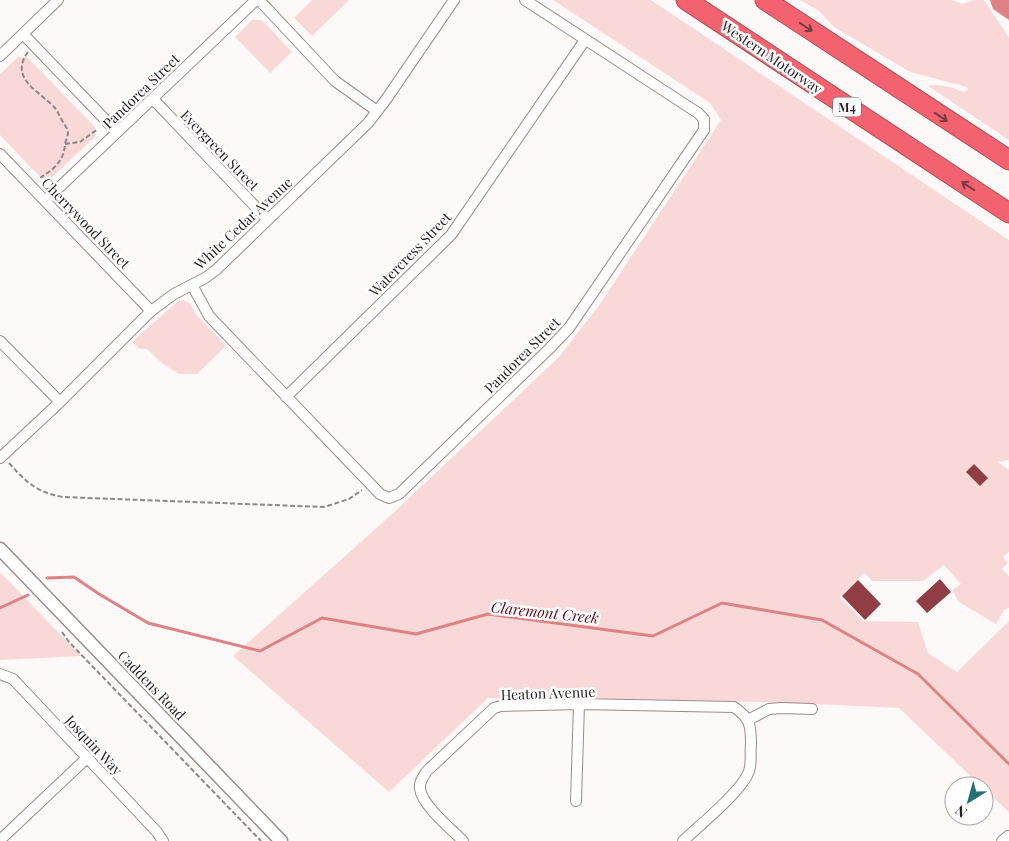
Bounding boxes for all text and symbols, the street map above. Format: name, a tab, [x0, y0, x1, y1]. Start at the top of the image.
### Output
street label: Western Motorway	[717, 15, 826, 98]
one-way arrow	[799, 22, 813, 32]
street label: Pandorea Street	[98, 49, 184, 133]
road number: M4	[833, 98, 861, 116]
street label: Evergreen Street	[177, 105, 264, 195]
one-way arrow	[934, 112, 948, 122]
street label: Cherrywood Street	[38, 173, 135, 273]
street label: White Cedar Avenue	[189, 173, 296, 274]
one-way arrow	[961, 181, 975, 191]
street label: Watercress Street	[364, 207, 456, 301]
street label: Pandorea Street	[480, 312, 565, 397]
water label: Claremont Creek	[490, 596, 600, 628]
street label: Caddens Road	[114, 646, 190, 724]
street label: Heaton Avenue	[500, 682, 596, 704]
street label: Josquin Way	[61, 710, 127, 779]
north arrow	[944, 776, 994, 826]
text: N	[951, 801, 971, 822]

